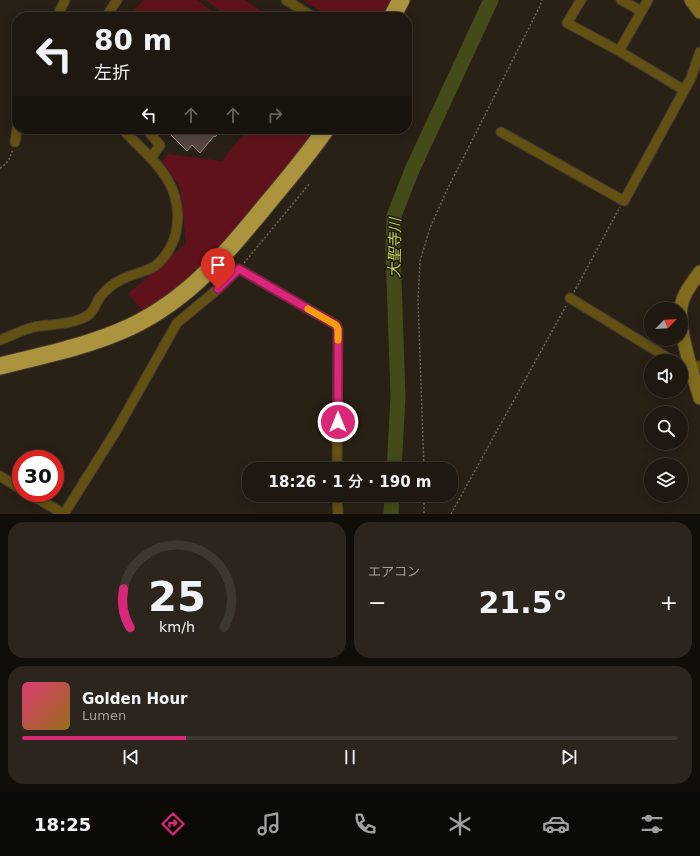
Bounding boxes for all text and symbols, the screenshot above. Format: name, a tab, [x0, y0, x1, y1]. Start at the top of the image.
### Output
text: 80 m	[94, 24, 172, 57]
icon: left	[28, 28, 80, 80]
text: 左折	[94, 62, 130, 83]
icon: left	[138, 104, 160, 126]
icon: ahead	[180, 104, 202, 126]
icon: ahead	[222, 104, 244, 126]
icon: right	[264, 104, 286, 126]
water label: 大聖寺川	[385, 216, 405, 278]
pin	[201, 248, 235, 289]
icon: arrive	[207, 254, 229, 276]
north arrow	[644, 302, 688, 346]
map controls	[644, 302, 688, 502]
button: sound	[644, 354, 688, 398]
position arrow	[317, 401, 359, 443]
button: search	[644, 406, 688, 450]
speed limit sign: 30	[12, 450, 64, 502]
button: layers	[644, 458, 688, 502]
text: 18:26 · 1 分 · 190 m	[269, 473, 431, 491]
text: エアコン	[368, 564, 420, 579]
text: 25	[148, 572, 206, 621]
text: 21.5°	[478, 585, 568, 620]
text: −	[368, 590, 386, 615]
text: +	[660, 590, 678, 615]
text: km/h	[159, 619, 195, 635]
text: Golden Hour	[82, 690, 188, 708]
text: Lumen	[82, 708, 126, 723]
icon: previous	[120, 746, 142, 768]
icon: pause	[339, 746, 361, 768]
icon: next	[558, 746, 580, 768]
icon: directions	[159, 810, 187, 838]
icon: music	[255, 810, 283, 838]
icon: phone	[351, 810, 379, 838]
icon: climate	[446, 810, 474, 838]
icon: car	[542, 810, 570, 838]
icon: filters	[638, 810, 666, 838]
text: 18:25	[34, 814, 91, 835]

